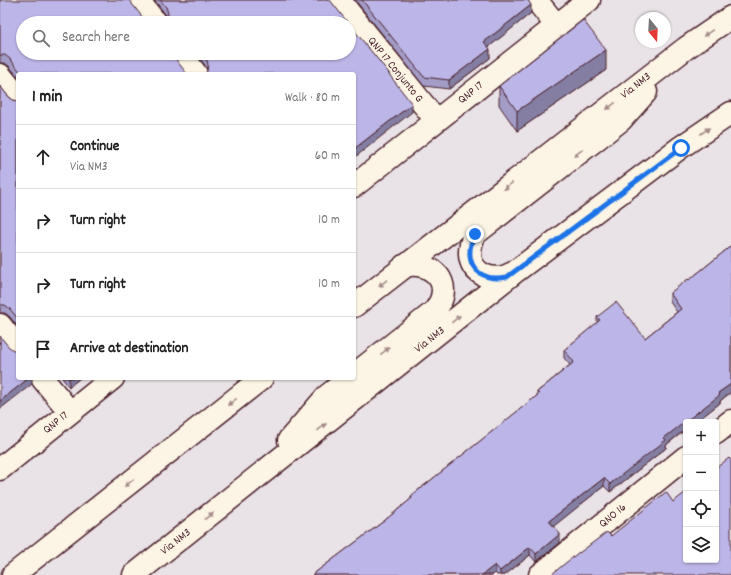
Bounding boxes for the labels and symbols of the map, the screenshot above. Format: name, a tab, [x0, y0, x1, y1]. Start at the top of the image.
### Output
north arrow	[635, 12, 671, 48]
one-way arrow	[703, 29, 714, 37]
street label: QNP 17 Conjunto G	[363, 33, 427, 107]
street label: Via NM3	[617, 69, 655, 103]
street label: QNP 17	[455, 77, 488, 108]
one-way arrow	[605, 102, 616, 110]
one-way arrow	[699, 127, 710, 135]
route start	[672, 139, 690, 157]
one-way arrow	[573, 149, 584, 157]
one-way arrow	[502, 181, 513, 190]
route end	[466, 225, 484, 243]
one-way arrow	[378, 278, 389, 287]
one-way arrow	[450, 315, 461, 324]
street label: Via NM3	[411, 322, 449, 358]
one-way arrow	[379, 346, 390, 355]
one-way arrow	[226, 398, 237, 406]
street label: QNP 17	[40, 407, 73, 439]
one-way arrow	[316, 422, 327, 431]
one-way arrow	[124, 478, 135, 487]
street label: QNO 16	[596, 500, 631, 532]
one-way arrow	[203, 512, 214, 521]
street label: Via NM3	[157, 525, 195, 559]

